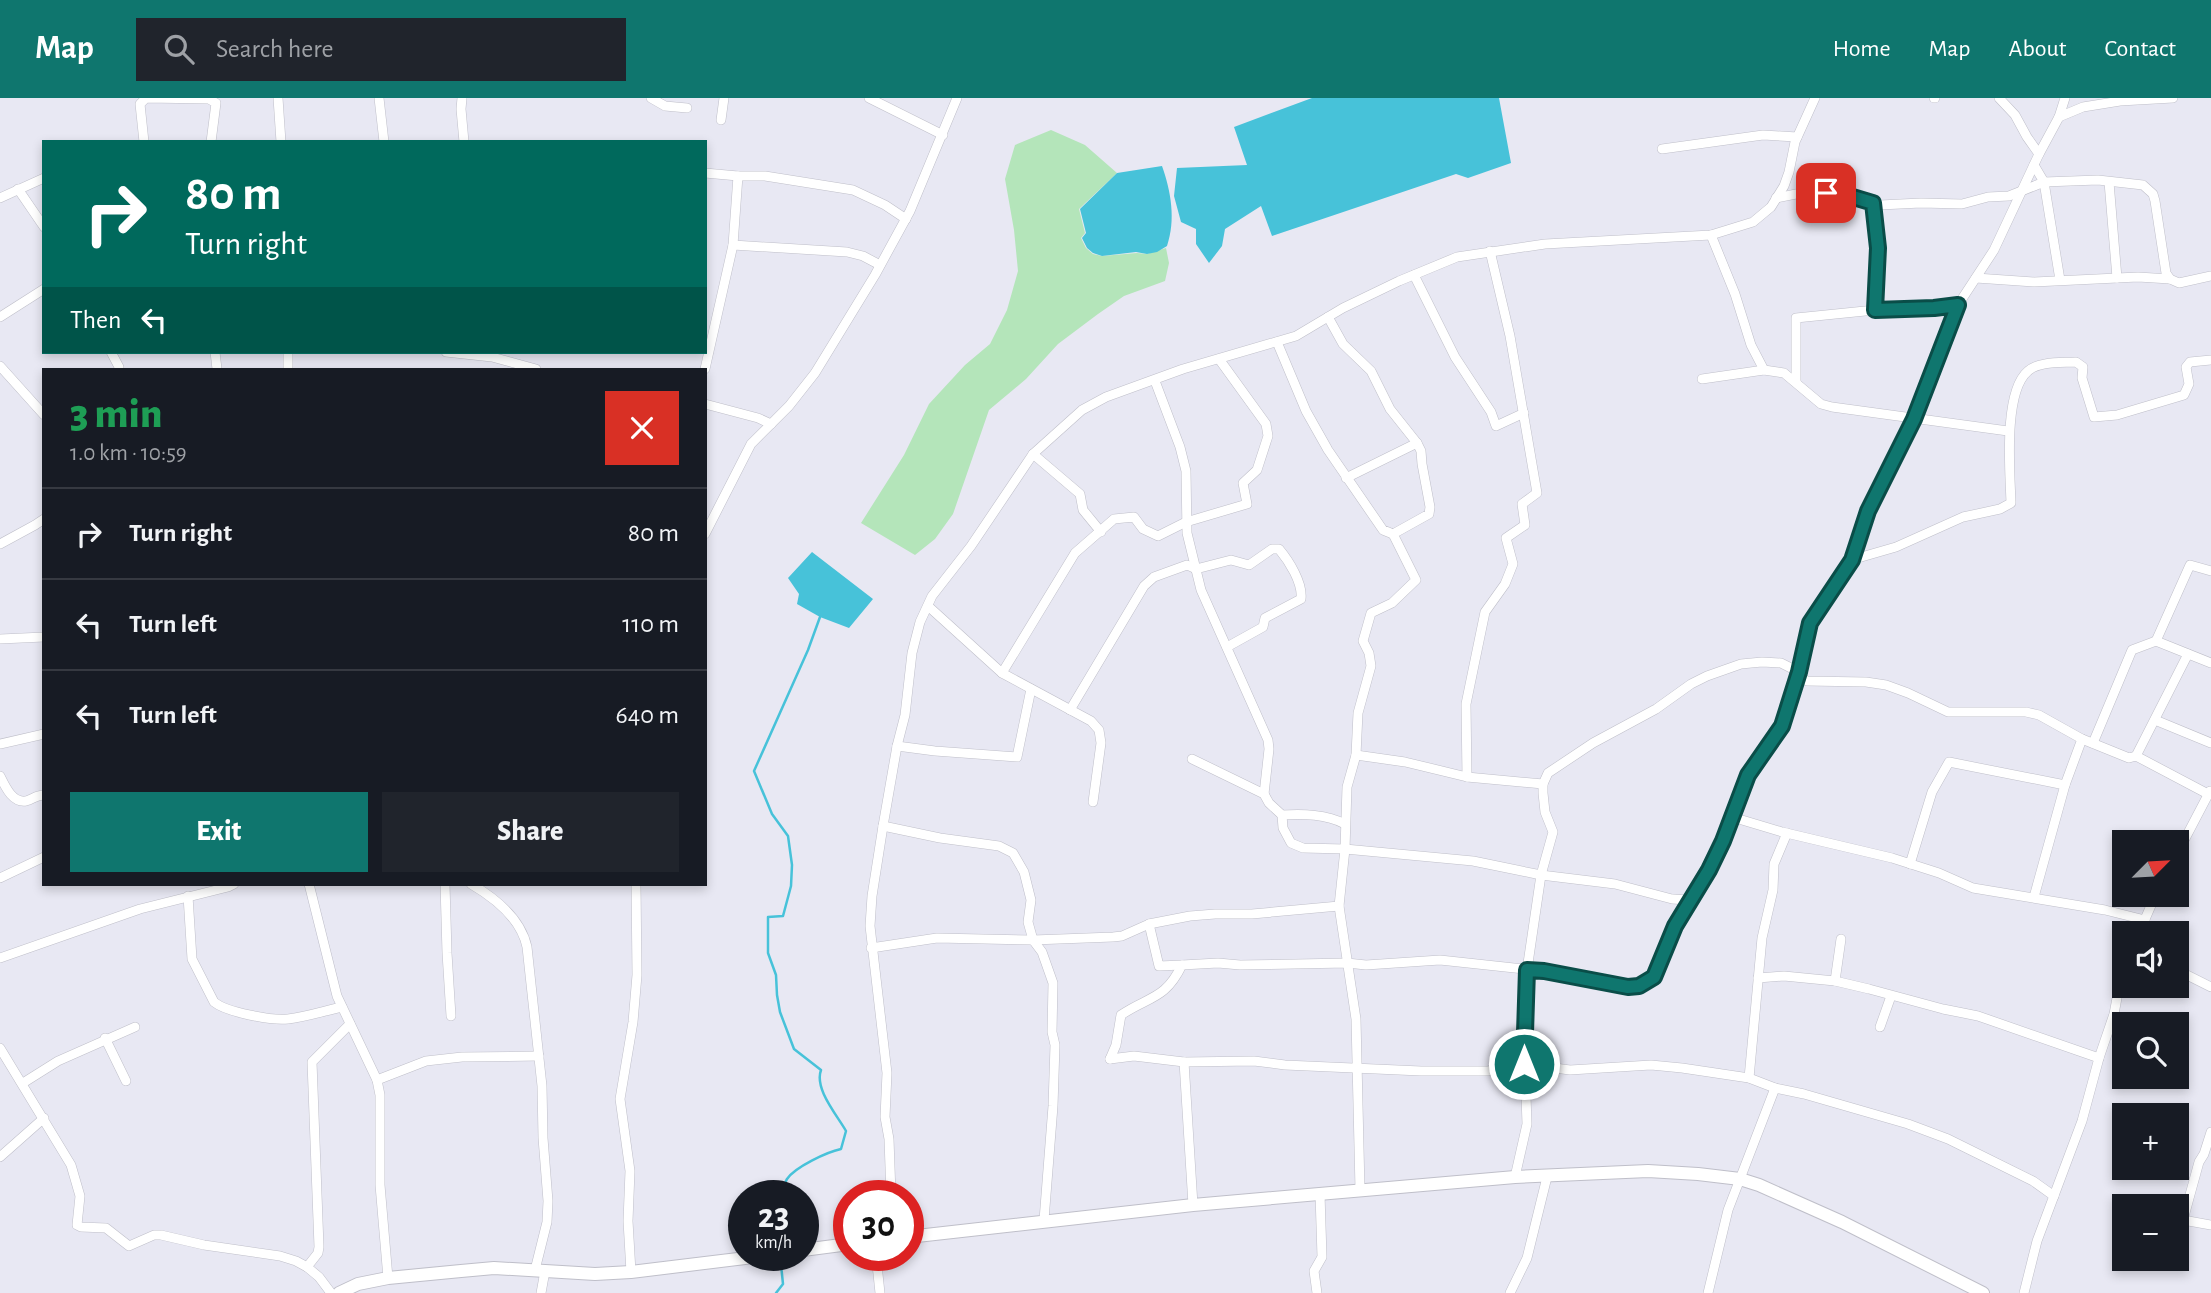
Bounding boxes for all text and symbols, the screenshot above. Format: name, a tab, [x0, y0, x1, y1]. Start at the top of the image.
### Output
search box	[136, 18, 626, 81]
icon: search	[160, 30, 198, 68]
text: Map	[35, 32, 94, 65]
text: Search here	[216, 36, 334, 62]
text: Home	[1833, 37, 1891, 61]
text: Map	[1929, 37, 1971, 61]
text: About	[2009, 37, 2066, 61]
text: Contact	[2104, 37, 2176, 61]
pin	[1796, 163, 1856, 223]
icon: right	[70, 168, 161, 259]
text: 80 m	[185, 170, 282, 219]
icon: arrive	[1807, 174, 1845, 212]
text: Turn right	[185, 228, 307, 260]
icon: left	[135, 301, 173, 339]
text: Then	[70, 307, 121, 333]
button: close	[605, 391, 679, 465]
text: 3 min	[70, 393, 162, 435]
text: 1.0 km · 10:59	[70, 442, 187, 465]
icon: right	[70, 515, 108, 553]
text: Turn right	[129, 520, 232, 546]
text: 80 m	[628, 520, 679, 546]
icon: left	[70, 606, 108, 644]
text: Turn left	[129, 611, 217, 637]
text: 110 m	[622, 611, 679, 637]
icon: left	[70, 697, 108, 735]
text: Turn left	[129, 702, 217, 728]
text: 640 m	[615, 702, 679, 728]
button: Exit	[70, 792, 368, 872]
button: Share	[382, 792, 679, 872]
north arrow	[2112, 830, 2189, 906]
map controls	[2112, 830, 2189, 1271]
button: sound	[2112, 921, 2189, 998]
button: search	[2112, 1012, 2189, 1089]
position arrow	[1487, 1027, 1561, 1101]
button: +	[2112, 1103, 2189, 1180]
speed limit sign: 30	[833, 1180, 924, 1271]
button: −	[2112, 1194, 2189, 1271]
text: 23	[758, 1199, 789, 1234]
text: km/h	[755, 1234, 792, 1252]

